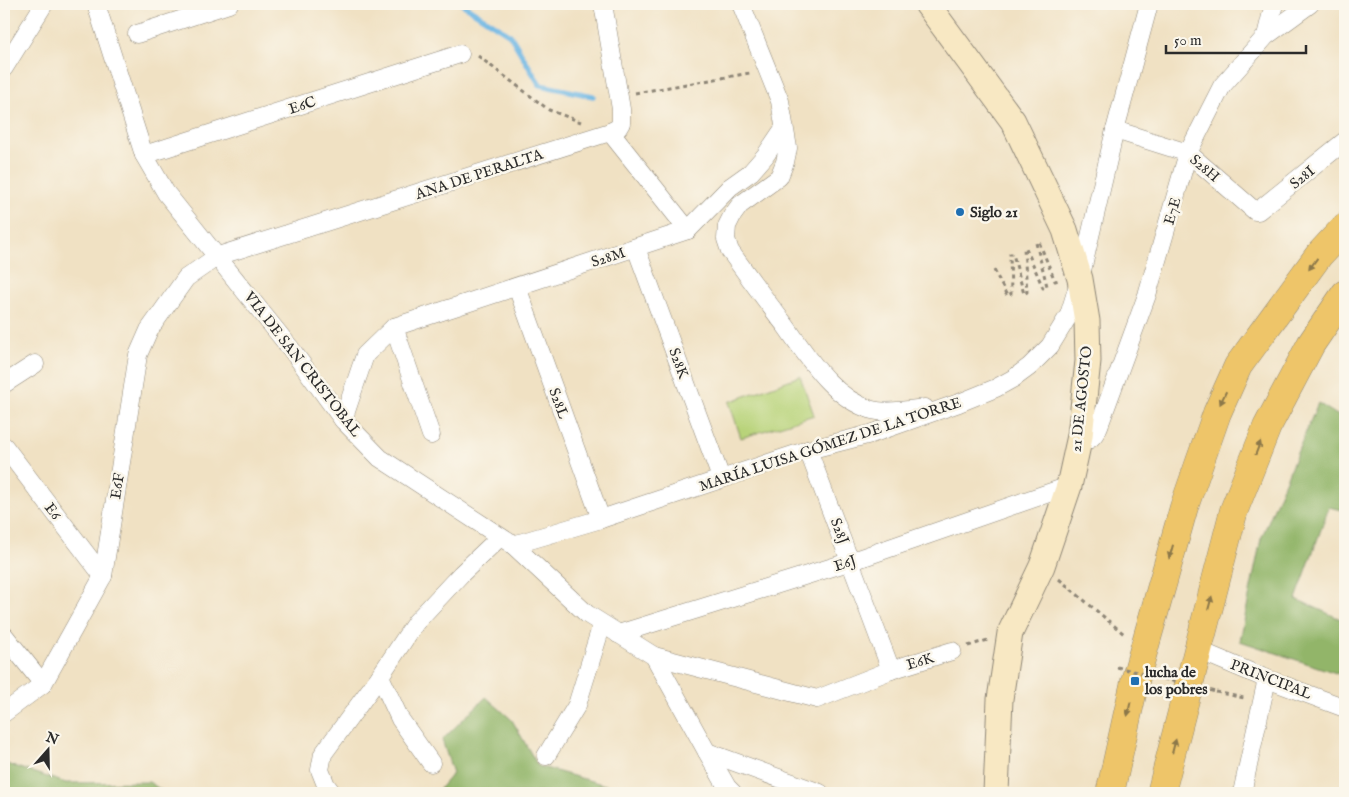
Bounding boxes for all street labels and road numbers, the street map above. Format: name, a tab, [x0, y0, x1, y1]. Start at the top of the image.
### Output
street label: E6C	[286, 92, 318, 119]
street label: ANA DE PERALTA	[412, 145, 546, 204]
street label: S28H	[1186, 150, 1224, 186]
street label: S28I	[1286, 161, 1319, 193]
street label: E7E	[1160, 195, 1185, 227]
street label: S28M	[589, 243, 628, 272]
street label: VIA DE SAN CRISTOBAL	[239, 287, 366, 441]
street label: S28K	[664, 345, 693, 381]
street label: 21 DE AGOSTO	[1066, 345, 1097, 453]
street label: S28L	[544, 385, 573, 421]
street label: MARÍA LUISA GÓMEZ DE LA TORRE	[697, 393, 964, 496]
street label: E6F	[106, 471, 129, 501]
street label: E6	[40, 499, 66, 524]
street label: S28J	[826, 515, 853, 547]
street label: E6J	[831, 551, 859, 576]
street label: E6K	[904, 648, 936, 675]
street label: PRINCIPAL	[1227, 655, 1314, 704]

